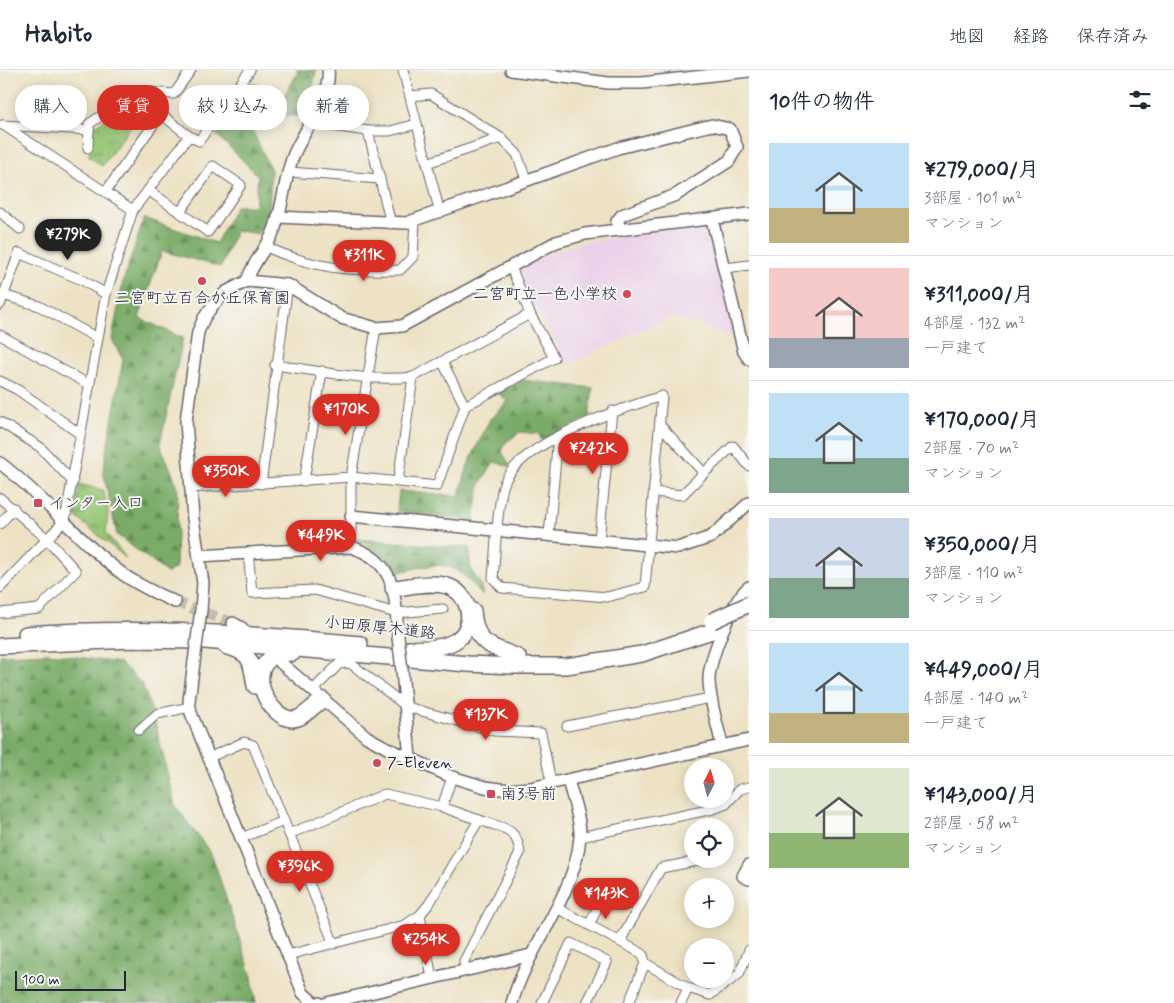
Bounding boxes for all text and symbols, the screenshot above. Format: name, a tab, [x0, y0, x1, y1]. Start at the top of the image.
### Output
text: Habito	[25, 19, 92, 50]
text: 地図	[949, 25, 985, 49]
text: 経路	[1013, 25, 1049, 49]
text: 保存済み	[1077, 25, 1149, 49]
chip: 購入	[15, 85, 87, 130]
chip: 賃貸	[97, 85, 169, 130]
chip: 絞り込み	[179, 85, 287, 130]
chip: 新着	[297, 85, 369, 130]
icon: filters	[1126, 86, 1154, 114]
text: 10件の物件	[769, 88, 874, 116]
text: ¥279,000/月	[924, 156, 1039, 184]
icon: home	[809, 163, 869, 223]
text: 3部屋 · 101 m²	[924, 188, 1022, 209]
text: マンション	[924, 213, 1003, 234]
pin: ¥279K	[33, 218, 103, 261]
text: ¥279K	[46, 224, 90, 245]
pin: ¥311K	[329, 240, 399, 282]
text: ¥311K	[344, 245, 384, 266]
marker: 二宮町立百合が丘保育園	[196, 275, 208, 287]
text: ¥311,000/月	[924, 281, 1034, 309]
place label: 二宮町立一色小学校	[473, 284, 617, 305]
place label: 二宮町立百合が丘保育園	[114, 288, 290, 309]
marker: 二宮町立一色小学校	[621, 288, 633, 300]
icon: home	[809, 288, 869, 348]
text: 4部屋 · 132 m²	[924, 313, 1025, 334]
text: 一戸建て	[924, 338, 988, 359]
pin: ¥170K	[311, 394, 381, 436]
text: ¥170K	[323, 399, 369, 420]
text: ¥170,000/月	[924, 406, 1040, 434]
icon: home	[809, 413, 869, 473]
pin: ¥242K	[558, 432, 628, 475]
text: ¥242K	[569, 438, 617, 459]
text: 2部屋 · 70 m²	[924, 438, 1019, 459]
pin: ¥350K	[191, 456, 261, 498]
text: ¥350K	[203, 461, 249, 482]
text: マンション	[924, 463, 1003, 484]
place label: インター入口	[48, 493, 143, 514]
marker: インター入口	[32, 497, 44, 509]
pin: ¥449K	[286, 520, 356, 562]
text: ¥449K	[297, 525, 345, 546]
text: ¥350,000/月	[924, 531, 1041, 559]
icon: home	[809, 538, 869, 598]
text: 3部屋 · 110 m²	[924, 563, 1023, 584]
text: マンション	[924, 588, 1003, 609]
street label: 小田原厚木道路	[323, 612, 437, 644]
text: ¥449,000/月	[924, 656, 1043, 684]
icon: home	[809, 663, 869, 723]
text: 4部屋 · 140 m²	[924, 688, 1028, 709]
pin: ¥137K	[451, 698, 521, 741]
text: ¥137K	[464, 704, 508, 725]
text: 一戸建て	[924, 713, 988, 734]
place label: 7-Eleven	[387, 753, 453, 774]
marker: 7-Eleven	[371, 757, 383, 769]
north arrow	[684, 758, 734, 808]
map controls	[684, 758, 734, 988]
text: ¥143,000/月	[924, 781, 1038, 809]
place label: 南3号前	[501, 784, 556, 805]
marker: 南3号前	[485, 788, 497, 800]
icon: home	[809, 788, 869, 848]
text: 2部屋 · 58 m²	[924, 813, 1019, 834]
button: locate	[684, 818, 734, 868]
text: マンション	[924, 838, 1003, 859]
pin: ¥396K	[265, 850, 335, 893]
text: ¥396K	[278, 856, 322, 877]
pin: ¥143K	[571, 878, 641, 920]
button: +	[684, 878, 734, 928]
text: ¥143K	[584, 883, 628, 904]
pin: ¥254K	[391, 924, 461, 966]
text: ¥254K	[403, 929, 449, 950]
button: −	[684, 938, 734, 988]
scale bar	[15, 968, 126, 991]
text: 100 m	[22, 971, 60, 989]

